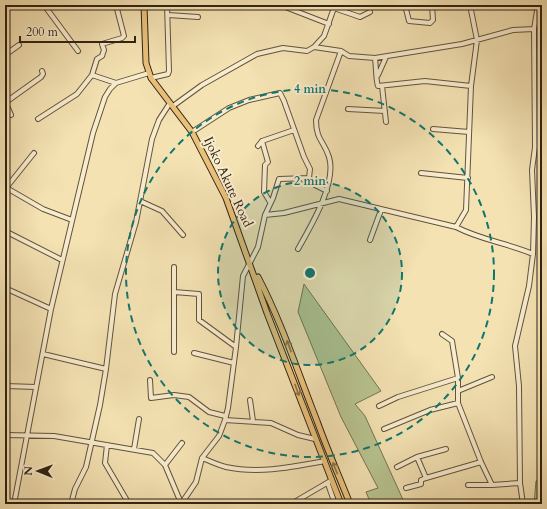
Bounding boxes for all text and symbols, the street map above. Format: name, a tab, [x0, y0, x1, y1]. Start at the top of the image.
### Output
scale bar	[20, 18, 135, 44]
text: 200 m	[26, 24, 59, 40]
text: 4 min	[294, 81, 326, 97]
street label: Ijoko Akute Road	[199, 134, 257, 230]
text: 2 min	[294, 173, 326, 189]
centre of rings	[303, 266, 317, 280]
one-way arrow	[285, 341, 293, 353]
one-way arrow	[293, 384, 301, 396]
north arrow	[18, 451, 58, 491]
one-way arrow	[331, 462, 339, 474]
text: N	[21, 465, 36, 476]

